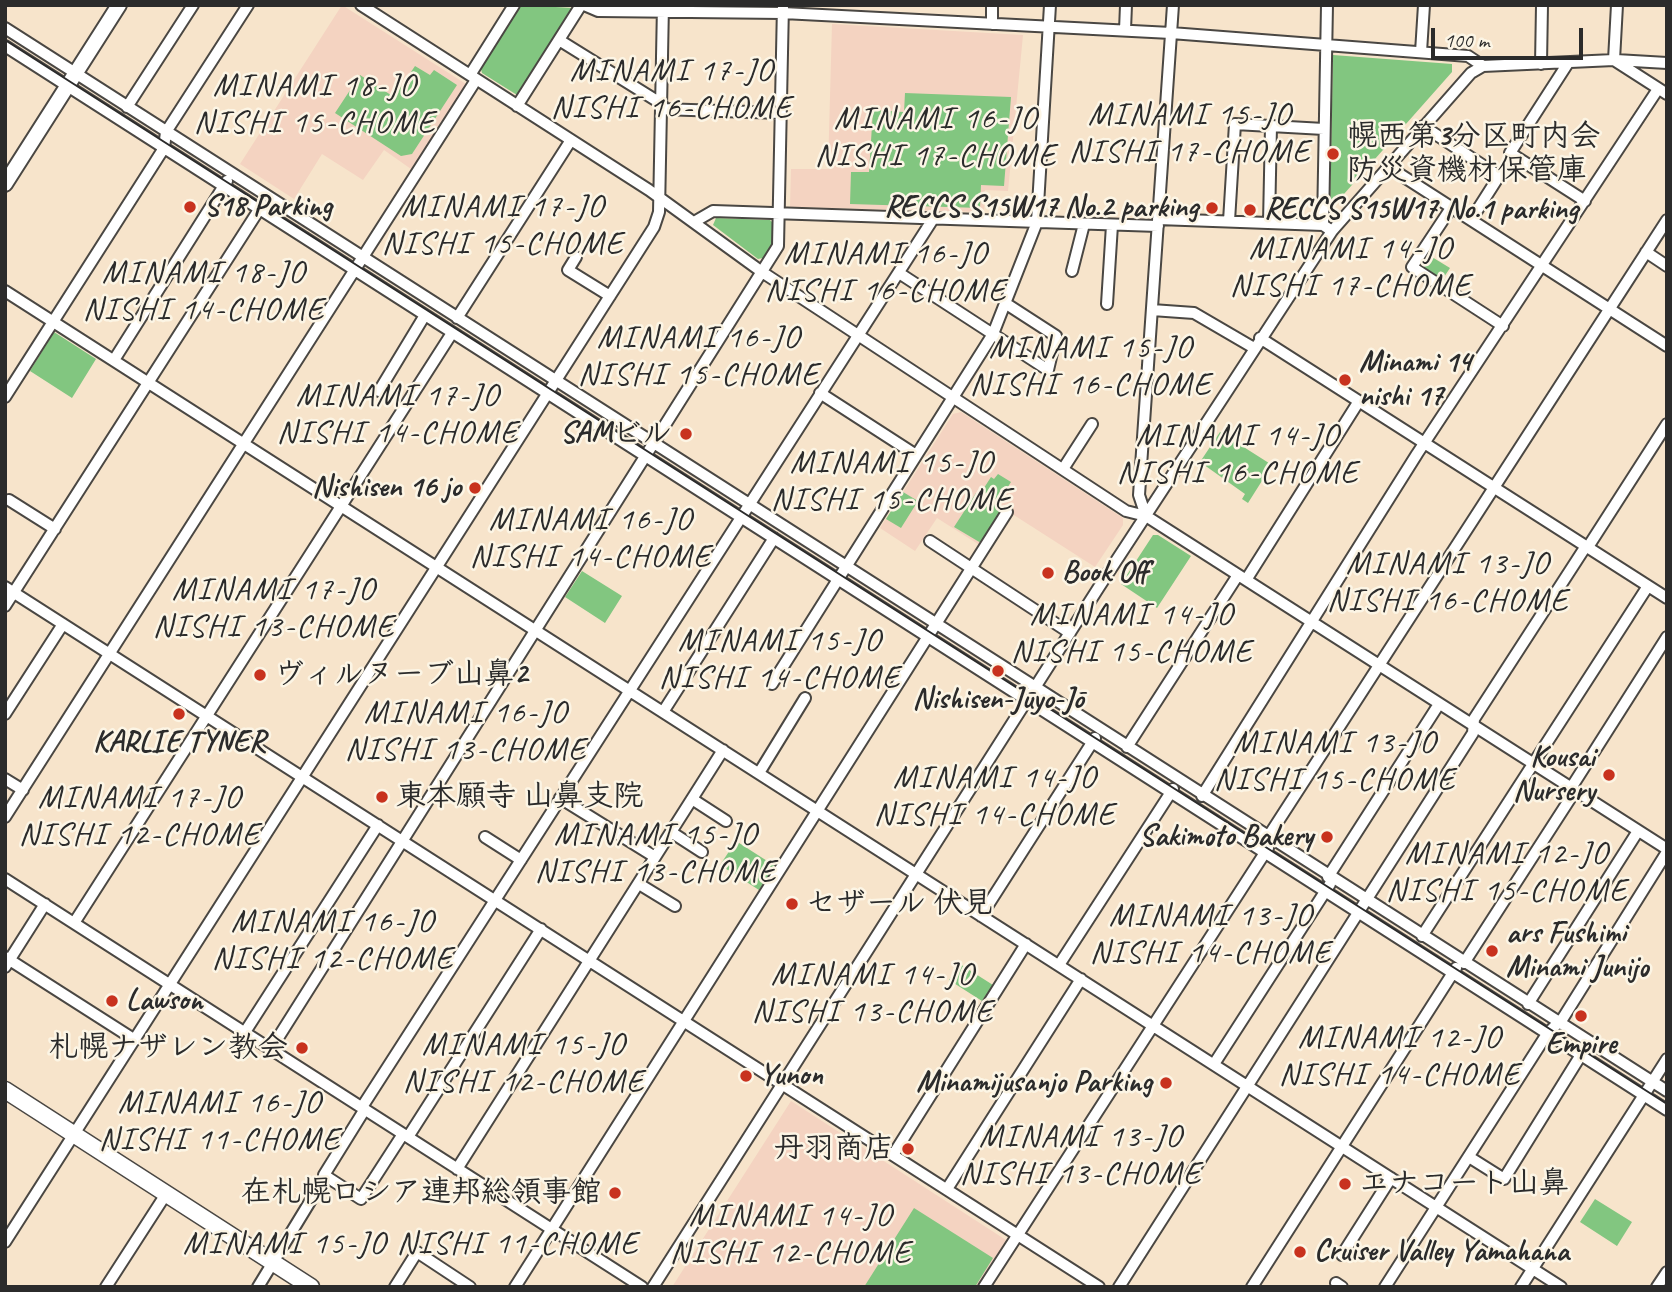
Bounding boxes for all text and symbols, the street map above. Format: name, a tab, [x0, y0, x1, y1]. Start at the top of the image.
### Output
scale bar	[1434, 14, 1586, 58]
text: 100 m	[1444, 27, 1489, 53]
district label: MINAMI 17-JO NISHI 16-CHOME	[553, 53, 791, 128]
district label: MINAMI 18-JO NISHI 15-CHOME	[196, 68, 434, 143]
district label: MINAMI 15-JO NISHI 17-CHOME	[1071, 97, 1309, 172]
district label: MINAMI 16-JO NISHI 17-CHOME	[817, 101, 1055, 176]
place label: 幌西第3分区町内会 防災資機材保管庫	[1347, 119, 1600, 190]
marker: 幌西第3分区町内会 防災資機材保管庫	[1325, 146, 1341, 162]
place label: S18 Parking	[204, 189, 332, 225]
district label: MINAMI 17-JO NISHI 15-CHOME	[384, 189, 622, 264]
place label: RECCS S15W17 No.2 parking	[884, 190, 1198, 226]
place label: RECCS S15W17 No.1 parking	[1264, 192, 1578, 228]
marker: S18 Parking	[182, 199, 198, 215]
marker: RECCS S15W17 No.2 parking	[1204, 200, 1220, 216]
marker: RECCS S15W17 No.1 parking	[1242, 202, 1258, 218]
district label: MINAMI 14-JO NISHI 17-CHOME	[1232, 231, 1470, 306]
district label: MINAMI 16-JO NISHI 16-CHOME	[767, 236, 1005, 311]
district label: MINAMI 18-JO NISHI 14-CHOME	[85, 255, 323, 330]
district label: MINAMI 16-JO NISHI 15-CHOME	[580, 320, 818, 395]
district label: MINAMI 15-JO NISHI 16-CHOME	[972, 330, 1210, 405]
place label: Minami 14 nishi 17	[1359, 345, 1472, 416]
marker: Minami 14 nishi 17	[1337, 372, 1353, 388]
district label: MINAMI 17-JO NISHI 14-CHOME	[279, 378, 517, 453]
place label: SAMビル	[560, 416, 672, 452]
district label: MINAMI 14-JO NISHI 16-CHOME	[1119, 418, 1357, 493]
marker: SAMビル	[678, 426, 694, 442]
district label: MINAMI 15-JO NISHI 15-CHOME	[773, 445, 1011, 520]
place label: Nishisen 16 jo	[312, 470, 461, 506]
marker: Nishisen 16 jo	[467, 480, 483, 496]
district label: MINAMI 16-JO NISHI 14-CHOME	[472, 502, 710, 577]
district label: MINAMI 13-JO NISHI 16-CHOME	[1329, 546, 1567, 621]
place label: Book Off	[1062, 555, 1148, 591]
marker: Book Off	[1040, 565, 1056, 581]
district label: MINAMI 17-JO NISHI 13-CHOME	[155, 572, 393, 647]
district label: MINAMI 14-JO NISHI 15-CHOME	[1013, 597, 1251, 672]
district label: MINAMI 15-JO NISHI 14-CHOME	[661, 623, 899, 698]
place label: ヴィルヌーブ山鼻2	[274, 657, 527, 693]
marker: Nishisen-Jūyo-Jō	[990, 663, 1006, 679]
marker: ヴィルヌーブ山鼻2	[252, 667, 268, 683]
place label: Nishisen-Jūyo-Jō	[913, 682, 1083, 718]
district label: MINAMI 16-JO NISHI 13-CHOME	[347, 695, 585, 770]
marker: KARLIE TYNER	[171, 706, 187, 722]
place label: KARLIE TYNER	[93, 725, 265, 761]
district label: MINAMI 13-JO NISHI 15-CHOME	[1216, 725, 1454, 800]
place label: Kousai Nursery	[1513, 740, 1595, 810]
district label: MINAMI 14-JO NISHI 14-CHOME	[876, 760, 1114, 835]
marker: Kousai Nursery	[1601, 767, 1617, 783]
place label: 東本願寺 山鼻支院	[396, 779, 643, 815]
district label: MINAMI 17-JO NISHI 12-CHOME	[21, 780, 259, 855]
marker: 東本願寺 山鼻支院	[374, 789, 390, 805]
district label: MINAMI 15-JO NISHI 13-CHOME	[537, 817, 775, 892]
place label: Sakimoto Bakery	[1139, 819, 1313, 855]
marker: Sakimoto Bakery	[1319, 829, 1335, 845]
district label: MINAMI 12-JO NISHI 15-CHOME	[1388, 836, 1626, 911]
place label: セザール 伏見	[806, 886, 993, 922]
marker: セザール 伏見	[784, 896, 800, 912]
district label: MINAMI 13-JO NISHI 14-CHOME	[1092, 898, 1330, 973]
district label: MINAMI 16-JO NISHI 12-CHOME	[214, 904, 452, 979]
place label: ars Fushimi Minami Junijo	[1506, 916, 1648, 986]
marker: ars Fushimi Minami Junijo	[1484, 943, 1500, 959]
district label: MINAMI 14-JO NISHI 13-CHOME	[754, 957, 992, 1032]
place label: Lawson	[126, 983, 202, 1019]
marker: Lawson	[104, 993, 120, 1009]
marker: Empire	[1573, 1008, 1589, 1024]
district label: MINAMI 12-JO NISHI 14-CHOME	[1281, 1020, 1519, 1095]
district label: MINAMI 15-JO NISHI 12-CHOME	[405, 1027, 643, 1102]
place label: Empire	[1545, 1027, 1617, 1063]
place label: 札幌ナザレン教会	[48, 1030, 288, 1066]
marker: 札幌ナザレン教会	[294, 1040, 310, 1056]
place label: Yunon	[760, 1058, 823, 1094]
place label: Minamijusanjo Parking	[916, 1065, 1152, 1101]
marker: Yunon	[738, 1068, 754, 1084]
marker: Minamijusanjo Parking	[1158, 1075, 1174, 1091]
district label: MINAMI 16-JO NISHI 11-CHOME	[101, 1085, 339, 1160]
district label: MINAMI 13-JO NISHI 13-CHOME	[962, 1119, 1200, 1194]
place label: 丹羽商店	[774, 1131, 894, 1167]
marker: 丹羽商店	[900, 1141, 916, 1157]
place label: エナコート山鼻	[1359, 1166, 1569, 1202]
place label: 在札幌ロシア連邦総領事館	[241, 1175, 601, 1211]
marker: エナコート山鼻	[1337, 1176, 1353, 1192]
marker: 在札幌ロシア連邦総領事館	[607, 1185, 623, 1201]
district label: MINAMI 14-JO NISHI 12-CHOME	[672, 1198, 910, 1273]
district label: MINAMI 15-JO NISHI 11-CHOME	[188, 1226, 634, 1264]
place label: Cruiser Valley Yamahana	[1314, 1234, 1569, 1270]
marker: Cruiser Valley Yamahana	[1292, 1244, 1308, 1260]

